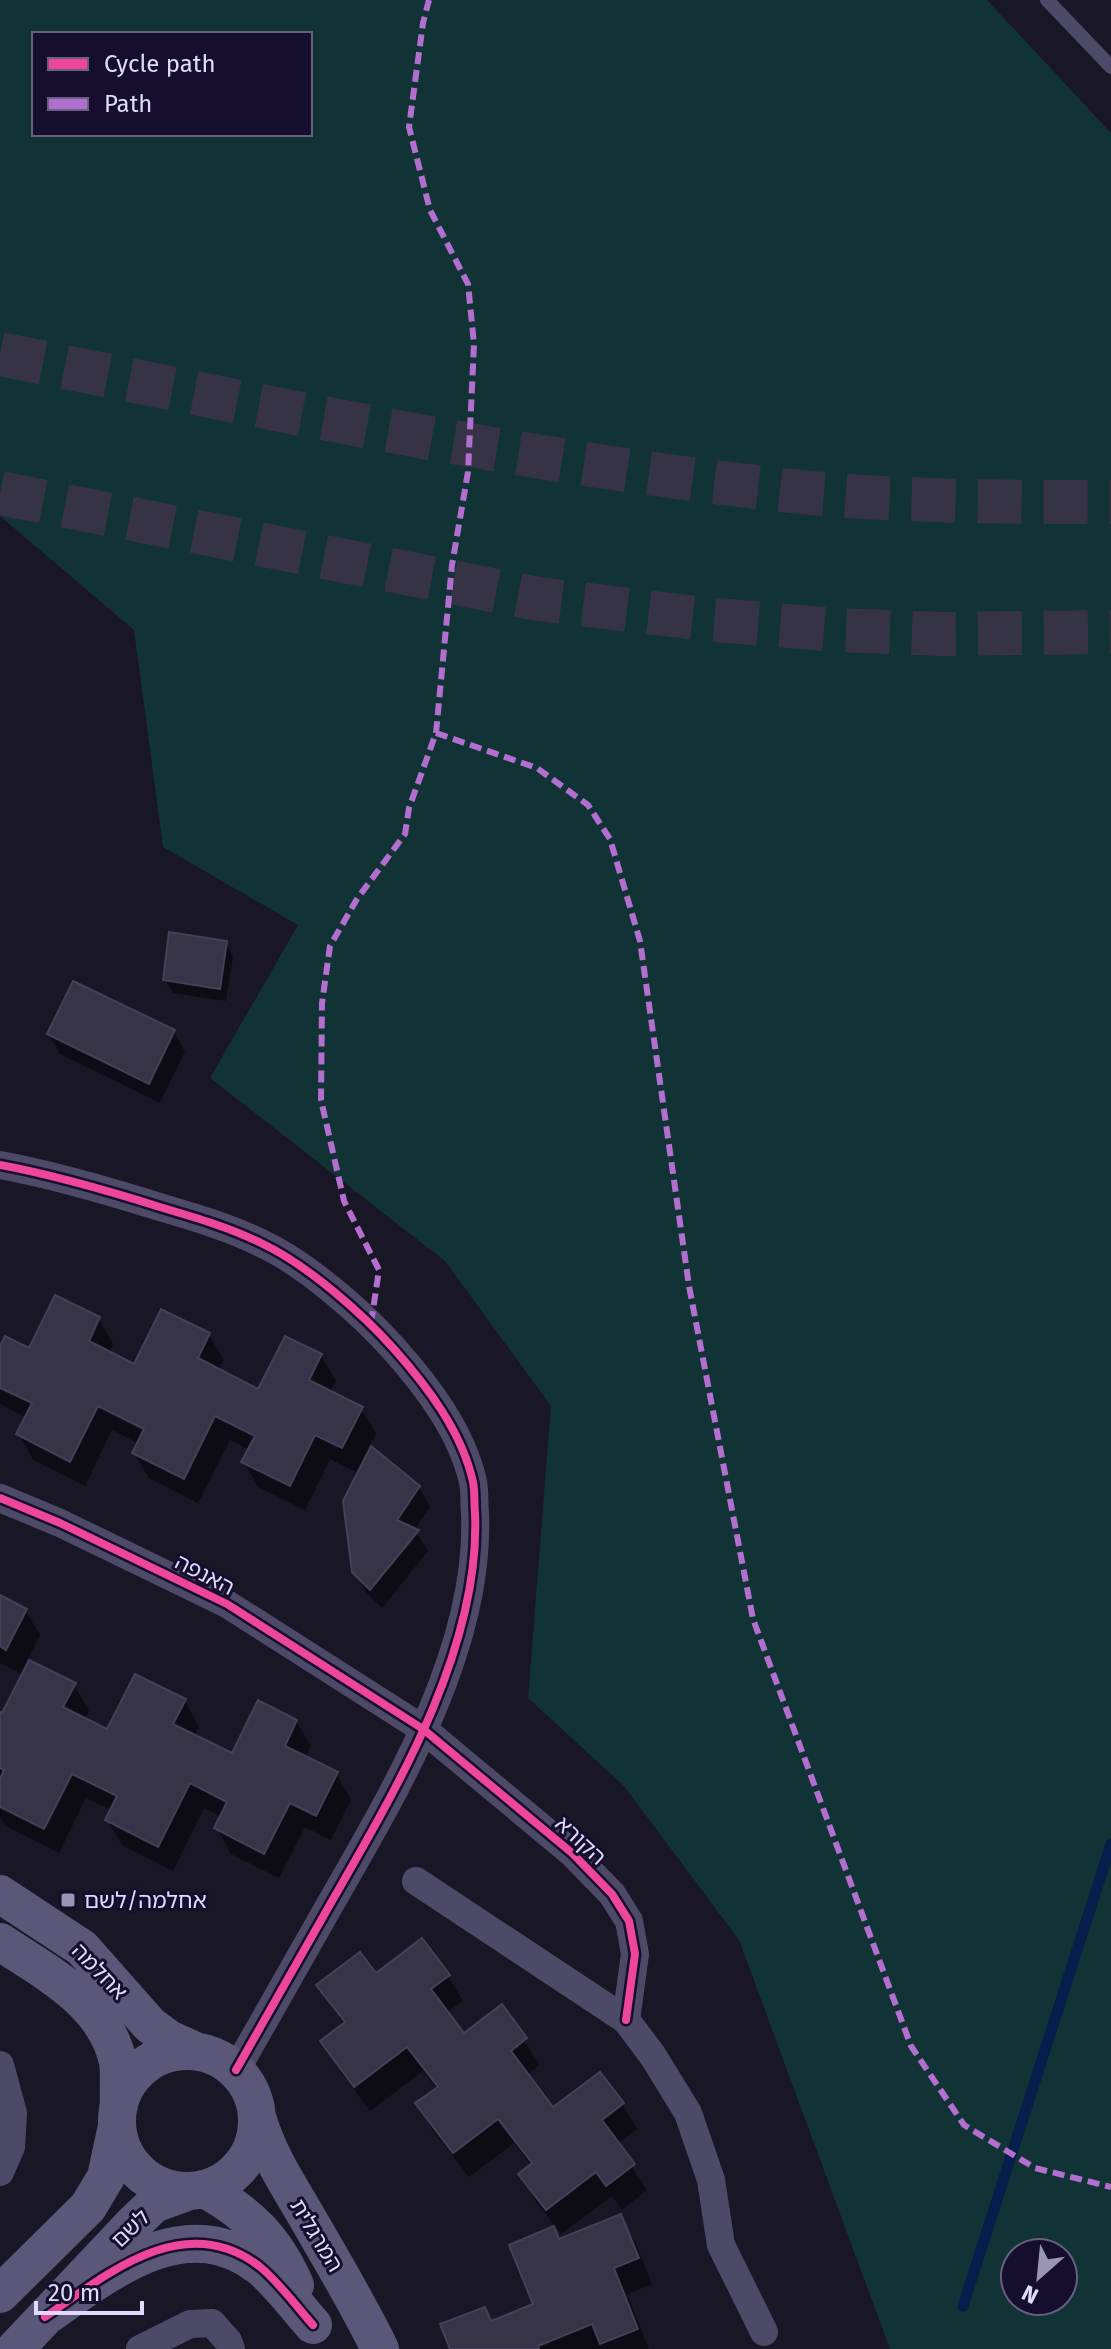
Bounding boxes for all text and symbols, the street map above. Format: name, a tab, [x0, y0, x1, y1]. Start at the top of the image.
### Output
legend	[32, 32, 312, 136]
text: Cycle path	[104, 50, 216, 78]
text: Path	[104, 90, 152, 118]
street label: האנפה	[171, 1548, 239, 1601]
street label: הקורא	[550, 1810, 612, 1870]
place label: אחלמה/לשם	[84, 1887, 207, 1914]
marker: אחלמה/לשם	[59, 1891, 77, 1909]
street label: אחלמה	[66, 1937, 133, 2005]
street label: המרגלית	[284, 2194, 349, 2277]
street label: לשם	[106, 2204, 155, 2253]
north arrow	[999, 2237, 1079, 2317]
scale bar	[36, 2265, 142, 2315]
text: 20 m	[48, 2279, 100, 2307]
text: N	[1018, 2279, 1043, 2310]

